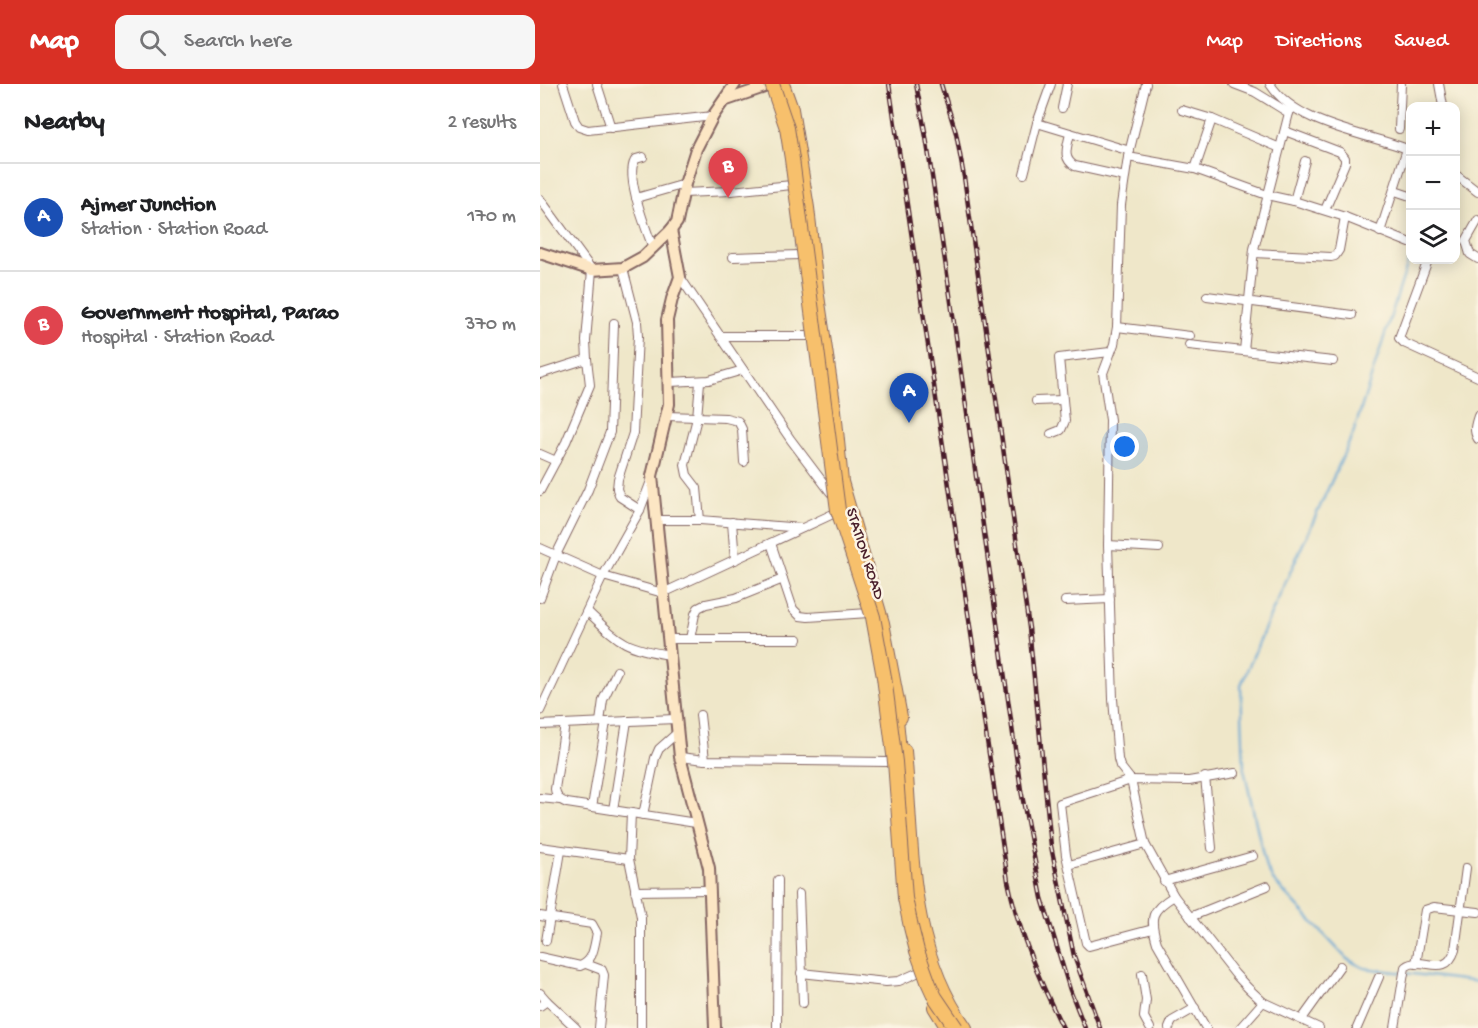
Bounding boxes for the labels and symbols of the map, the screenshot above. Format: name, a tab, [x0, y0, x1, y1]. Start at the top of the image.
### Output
pin: B	[708, 148, 747, 198]
pin: A	[890, 374, 928, 423]
your location	[1110, 432, 1139, 461]
street label: STATION ROAD	[840, 506, 888, 603]

